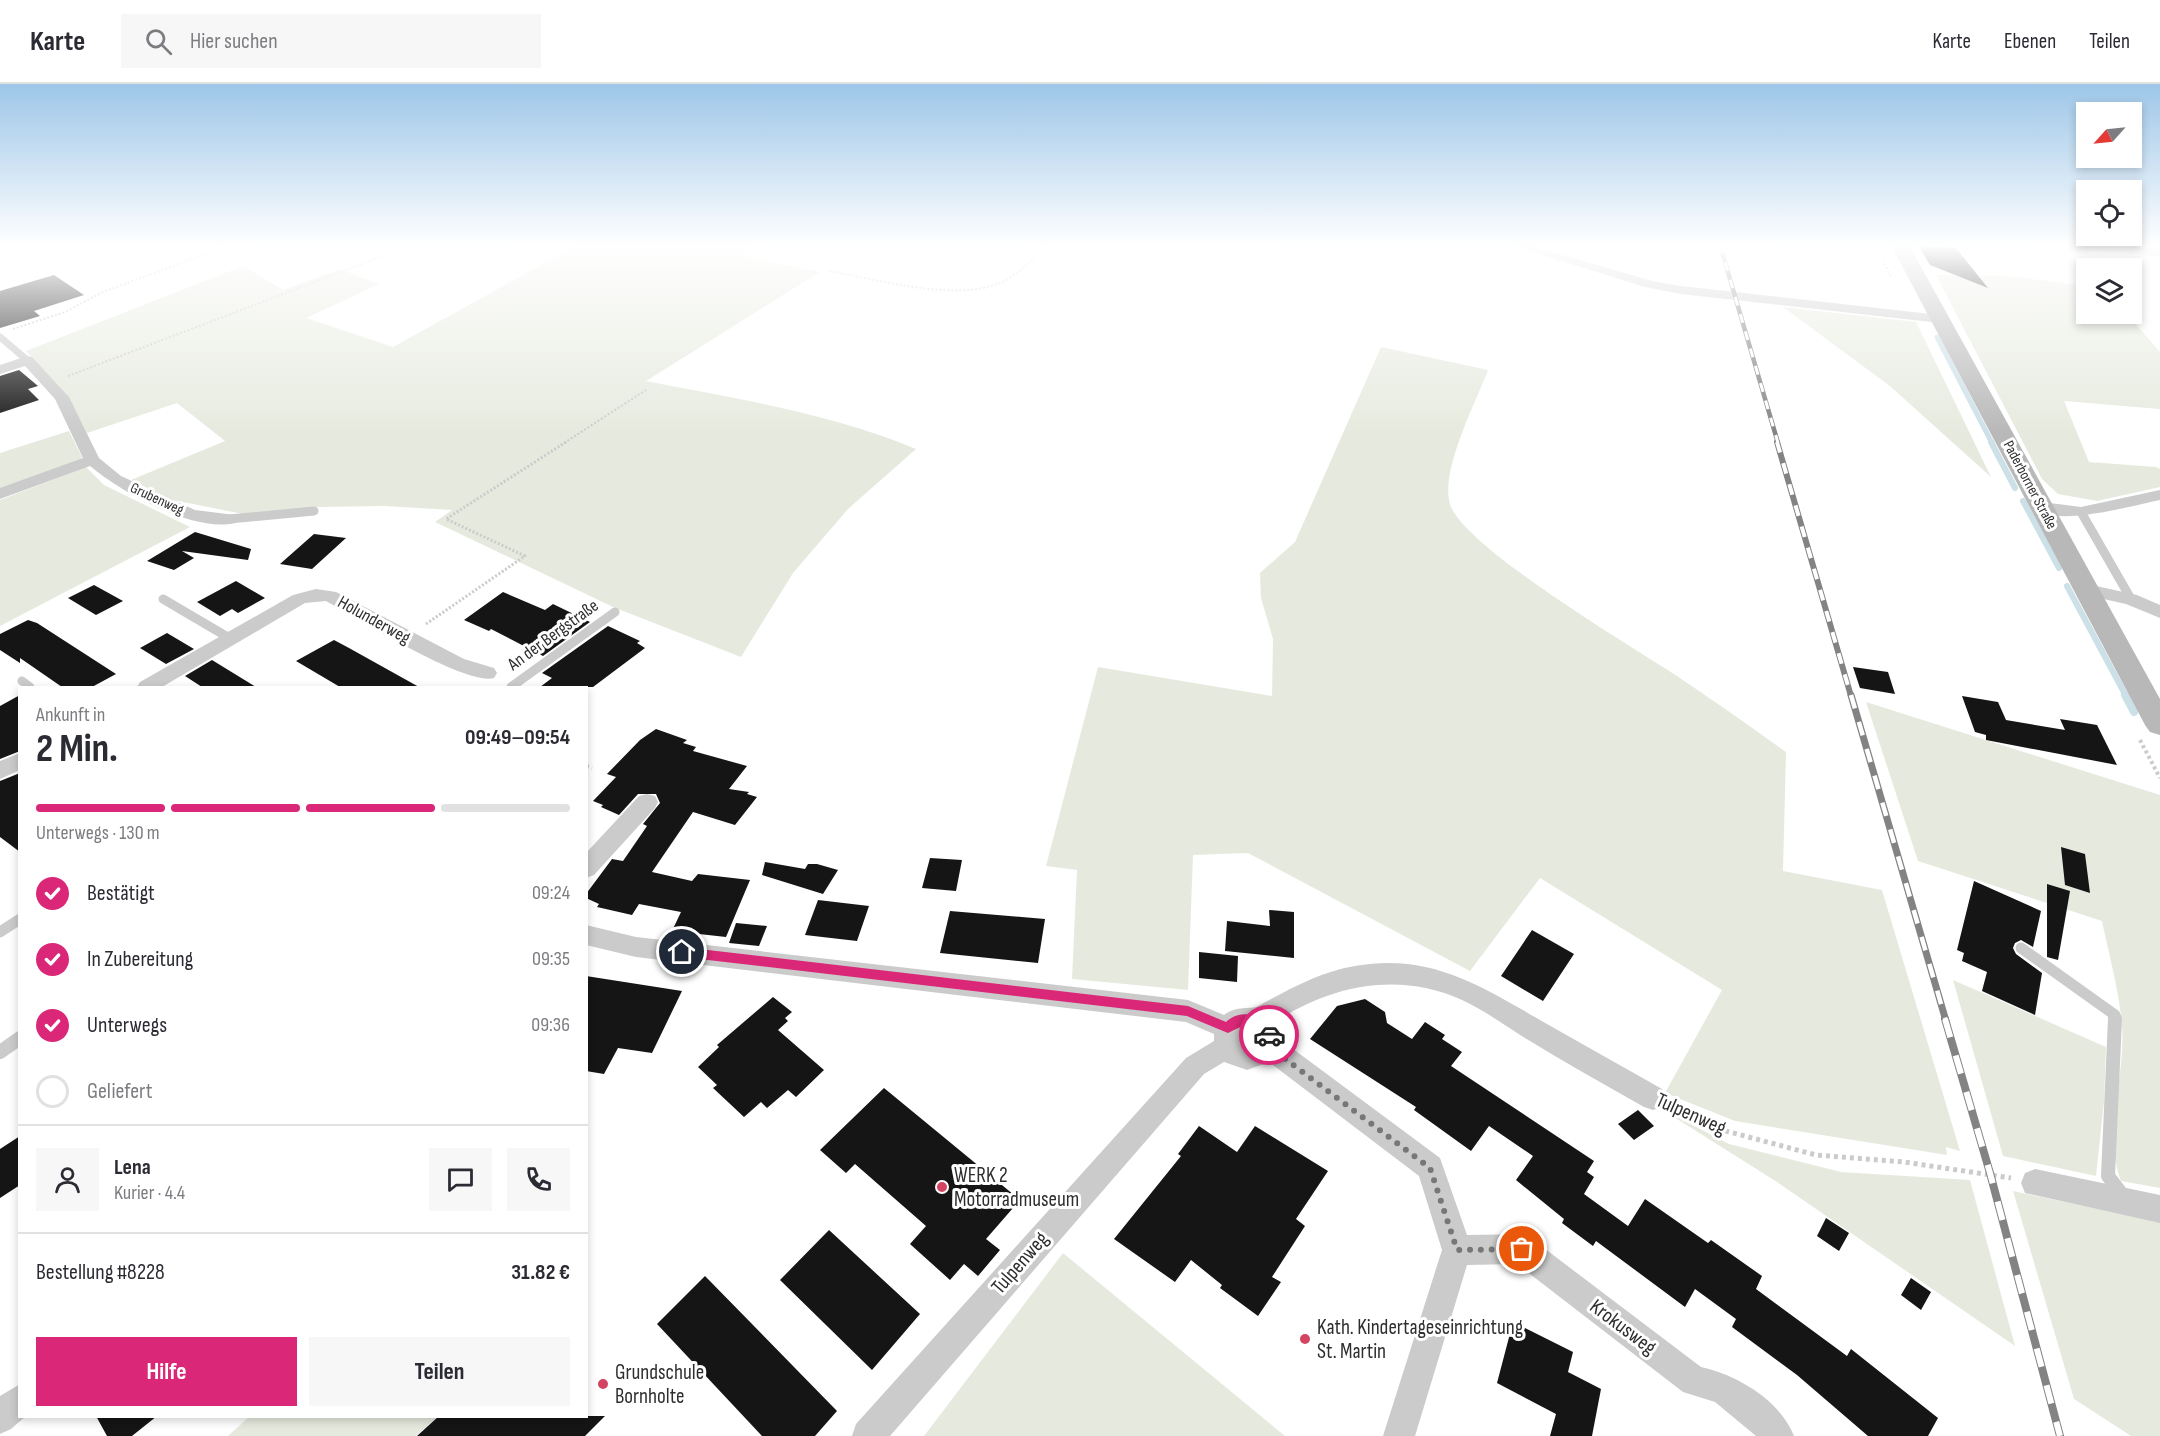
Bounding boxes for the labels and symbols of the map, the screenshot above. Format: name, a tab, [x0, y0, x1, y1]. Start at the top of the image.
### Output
north arrow	[2076, 102, 2142, 168]
street label: Paderborner Straße	[1999, 437, 2061, 533]
street label: Grubenweg	[127, 478, 187, 520]
street label: Holunderweg	[334, 591, 414, 649]
street label: An der Bergstraße	[503, 595, 602, 676]
pin	[656, 926, 707, 977]
courier	[1239, 1005, 1299, 1065]
street label: Tulpenweg	[1652, 1087, 1730, 1141]
place label: WERK 2 Motorradmuseum	[954, 1163, 1079, 1212]
marker: WERK 2 Motorradmuseum	[935, 1180, 949, 1194]
pin	[1496, 1223, 1547, 1274]
street label: Tulpenweg	[986, 1227, 1054, 1299]
street label: Krokusweg	[1585, 1294, 1661, 1360]
place label: Kath. Kindertageseinrichtung St. Martin	[1317, 1315, 1523, 1364]
marker: Kath. Kindertageseinrichtung St. Martin	[1298, 1332, 1312, 1346]
place label: Grundschule Bornholte	[615, 1360, 704, 1409]
marker: Grundschule Bornholte	[596, 1377, 610, 1391]

